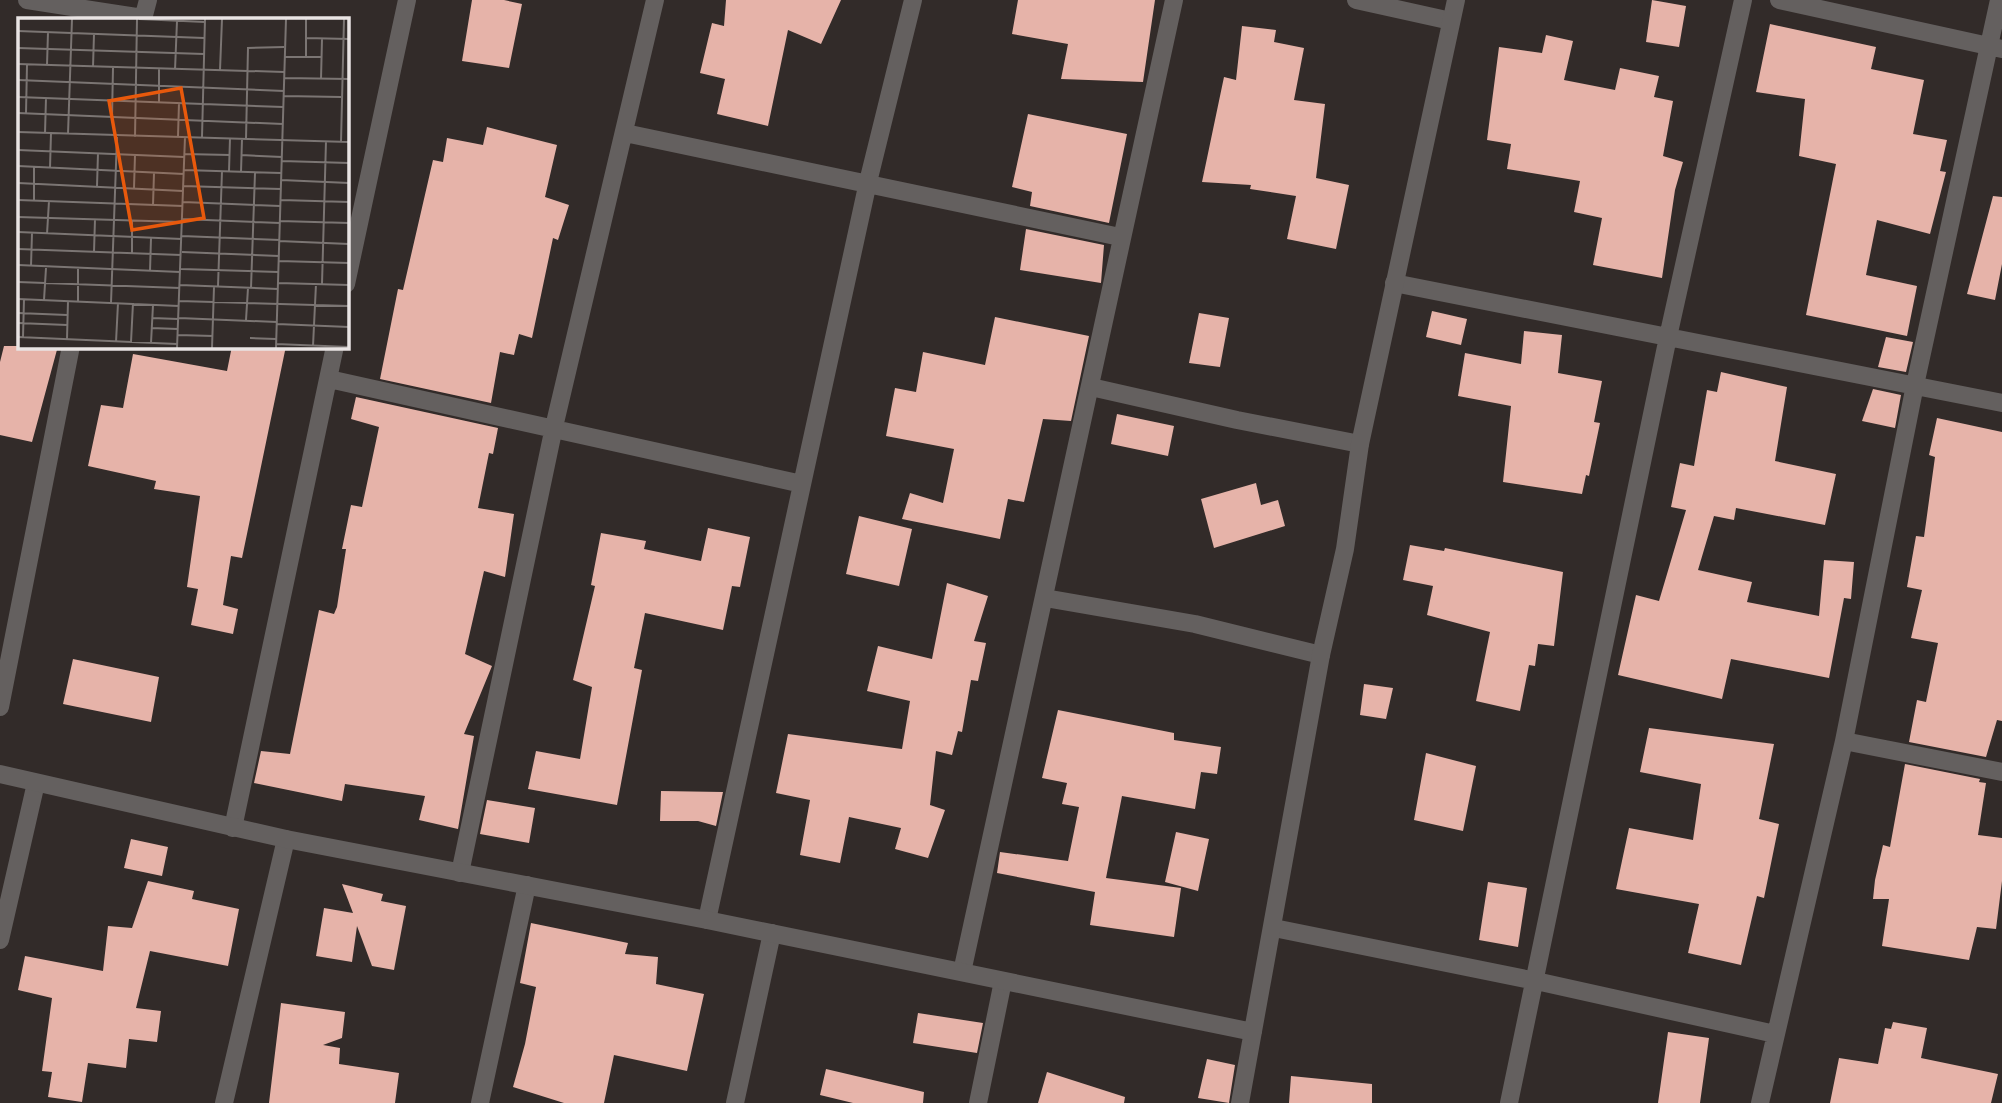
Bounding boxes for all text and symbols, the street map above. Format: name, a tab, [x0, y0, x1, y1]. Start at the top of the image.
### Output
inset map	[18, 18, 348, 348]

